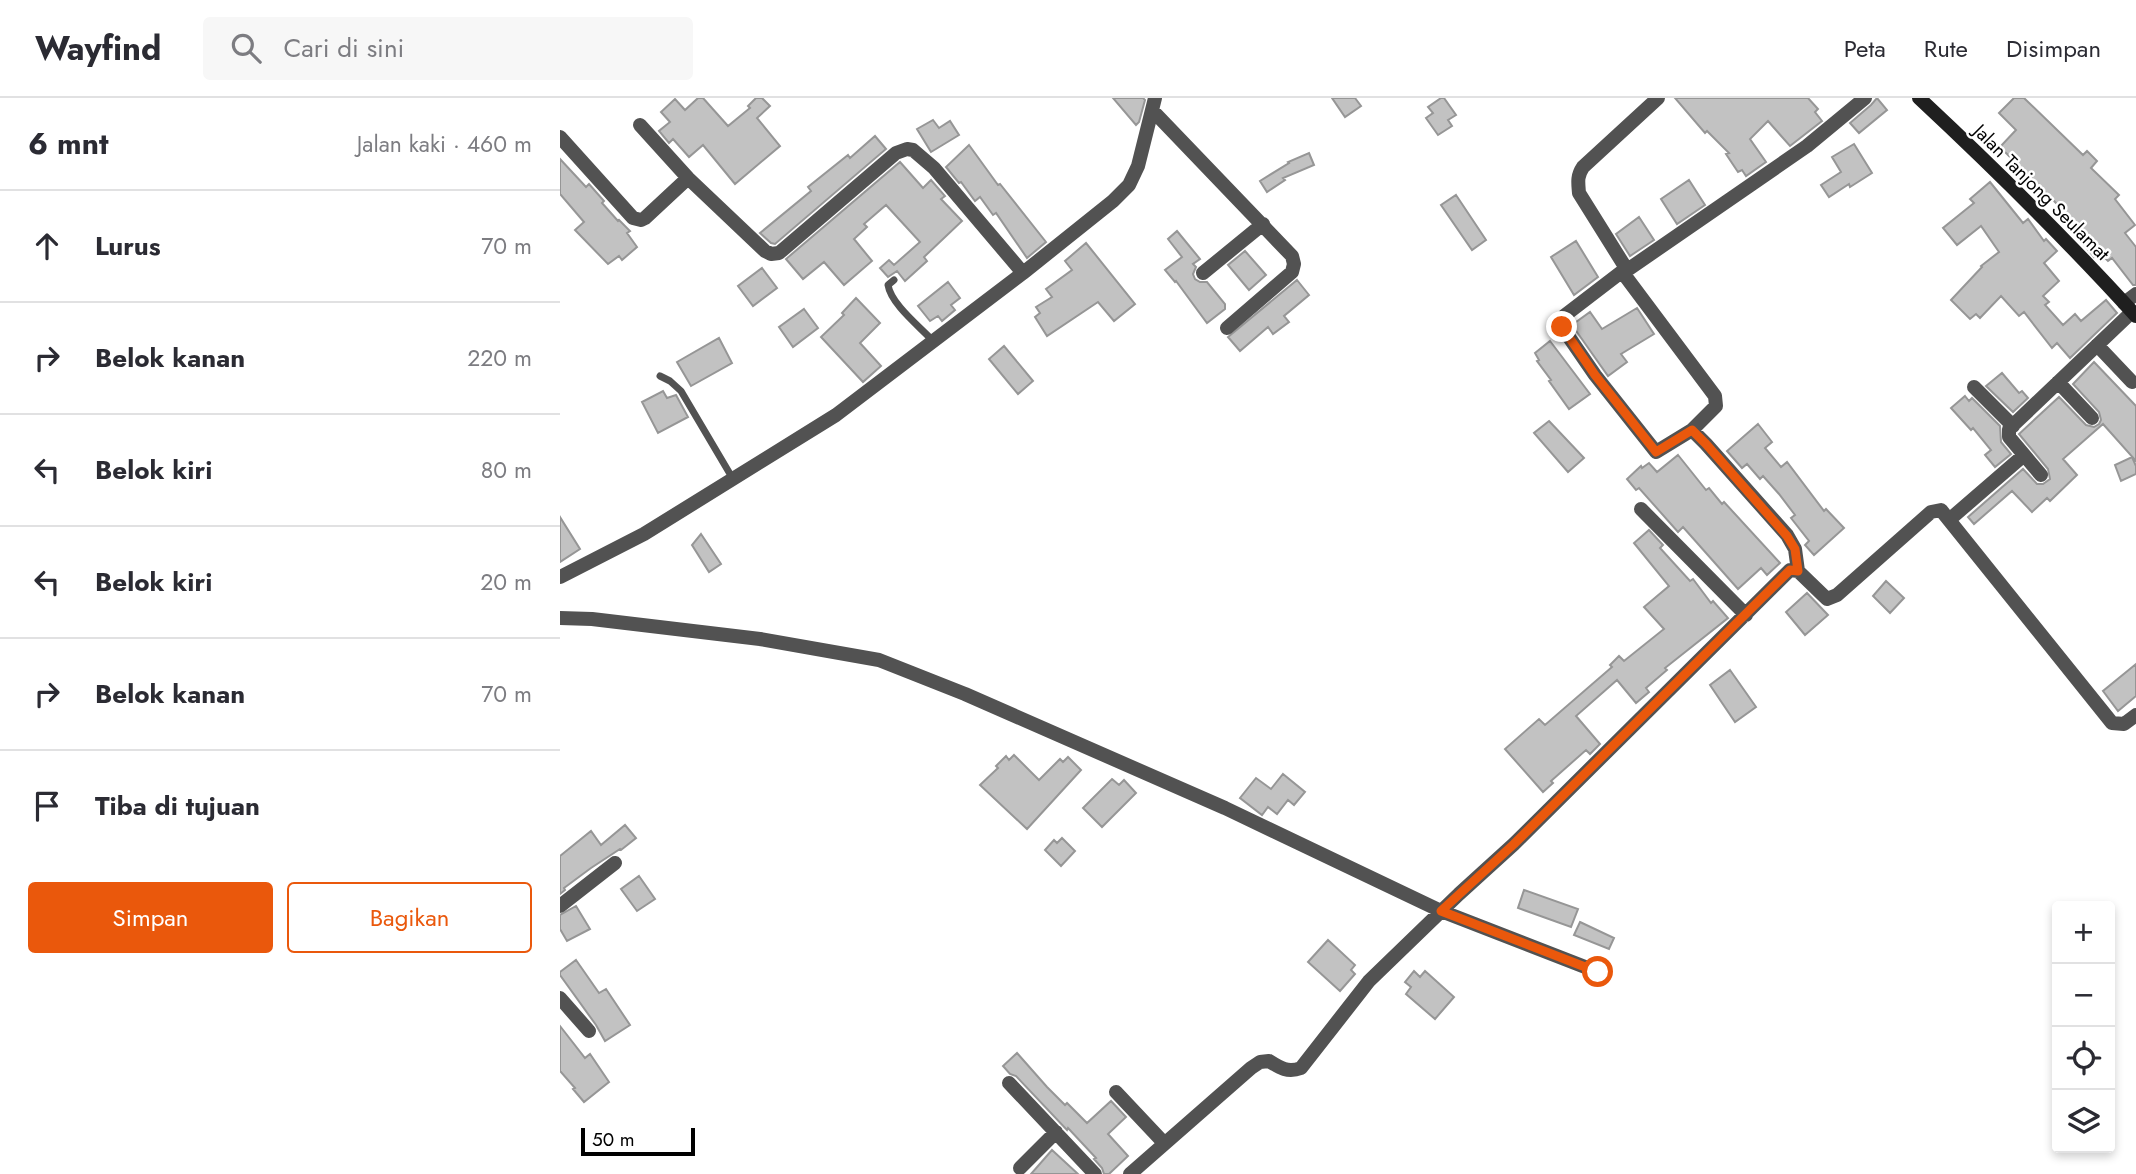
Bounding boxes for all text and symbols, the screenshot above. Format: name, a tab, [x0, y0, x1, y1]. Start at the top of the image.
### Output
search box	[203, 17, 693, 80]
text: Wayfind	[35, 25, 161, 72]
icon: search	[227, 29, 265, 67]
text: Cari di sini	[283, 29, 404, 67]
text: Peta	[1844, 31, 1886, 66]
text: Rute	[1924, 31, 1968, 66]
text: Disimpan	[2006, 31, 2101, 66]
street label: Jalan Tanjong Seulamat	[1965, 116, 2116, 267]
text: 6 mnt	[28, 122, 108, 165]
text: Jalan kaki · 460 m	[357, 127, 532, 161]
icon: ahead	[28, 227, 66, 265]
text: Lurus	[95, 227, 161, 265]
text: 70 m	[481, 229, 532, 263]
route end	[1546, 311, 1577, 342]
icon: right	[28, 339, 66, 377]
text: Belok kanan	[95, 339, 245, 377]
text: 220 m	[467, 341, 532, 375]
icon: left	[28, 451, 66, 489]
text: Belok kiri	[95, 451, 212, 489]
text: 80 m	[481, 453, 532, 487]
icon: left	[28, 563, 66, 601]
text: Belok kiri	[95, 563, 212, 601]
text: 20 m	[480, 565, 532, 599]
icon: right	[28, 675, 66, 713]
text: Belok kanan	[95, 675, 245, 713]
text: 70 m	[481, 677, 532, 711]
icon: arrive	[28, 787, 66, 825]
text: Tiba di tujuan	[95, 787, 260, 825]
button: Simpan	[28, 882, 273, 953]
button: Bagikan	[287, 882, 532, 953]
map controls	[2052, 901, 2115, 1153]
button: +	[2052, 901, 2115, 964]
route start	[1582, 956, 1613, 987]
button: −	[2052, 964, 2115, 1027]
button: locate	[2052, 1027, 2115, 1090]
button: layers	[2052, 1090, 2115, 1153]
scale bar	[581, 1125, 695, 1157]
text: 50 m	[592, 1126, 635, 1153]

